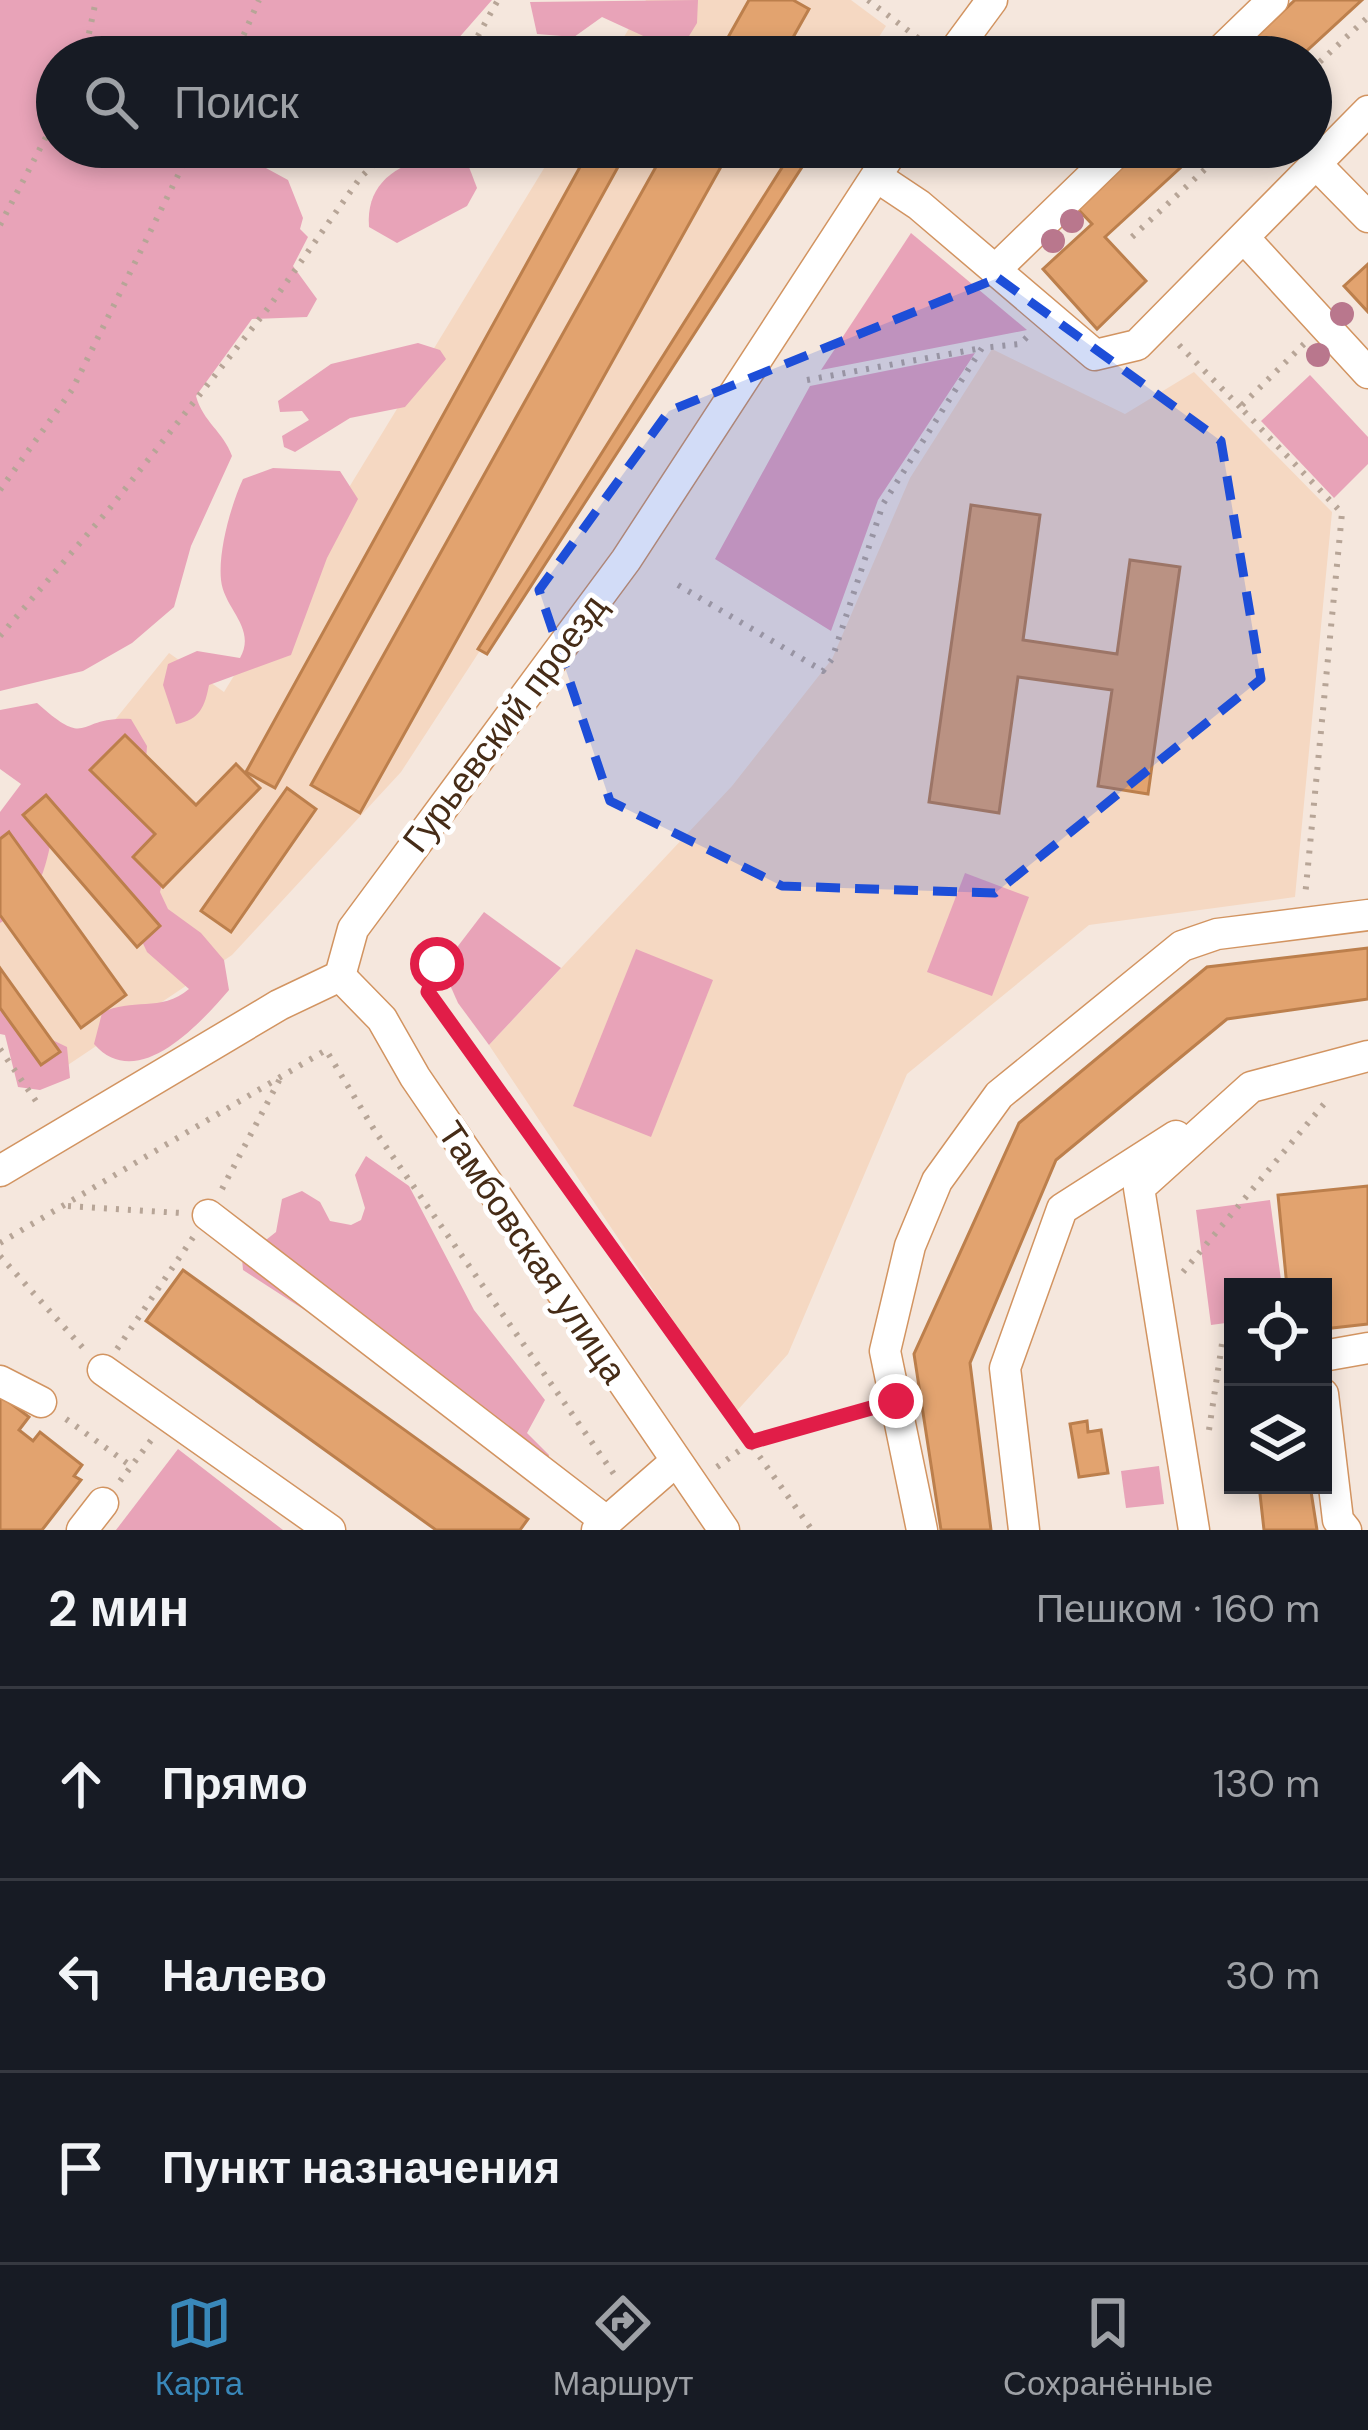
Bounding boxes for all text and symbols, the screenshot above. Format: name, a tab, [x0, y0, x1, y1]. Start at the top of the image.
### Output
search box	[36, 36, 1332, 168]
icon: search	[78, 69, 144, 135]
text: Поиск	[174, 73, 299, 132]
street label: Гурьевский проезд	[392, 585, 617, 862]
route start	[410, 937, 464, 991]
street label: Тамбовская улица	[427, 1112, 638, 1393]
map controls	[1224, 1278, 1332, 1494]
button: locate	[1224, 1278, 1332, 1386]
route end	[869, 1374, 923, 1428]
button: layers	[1224, 1386, 1332, 1494]
text: 2 мин	[48, 1575, 189, 1642]
text: Пешком · 160 m	[1036, 1583, 1320, 1634]
icon: ahead	[48, 1751, 114, 1817]
text: Прямо	[162, 1754, 308, 1813]
text: 130 m	[1213, 1758, 1320, 1809]
icon: left	[48, 1943, 114, 2009]
text: Налево	[162, 1946, 327, 2005]
text: 30 m	[1225, 1950, 1320, 2001]
icon: arrive	[48, 2135, 114, 2201]
text: Пункт назначения	[162, 2138, 560, 2197]
tab: Карта	[155, 2290, 243, 2405]
tab: Маршрут	[553, 2290, 693, 2405]
tab: Сохранённые	[1003, 2290, 1213, 2405]

